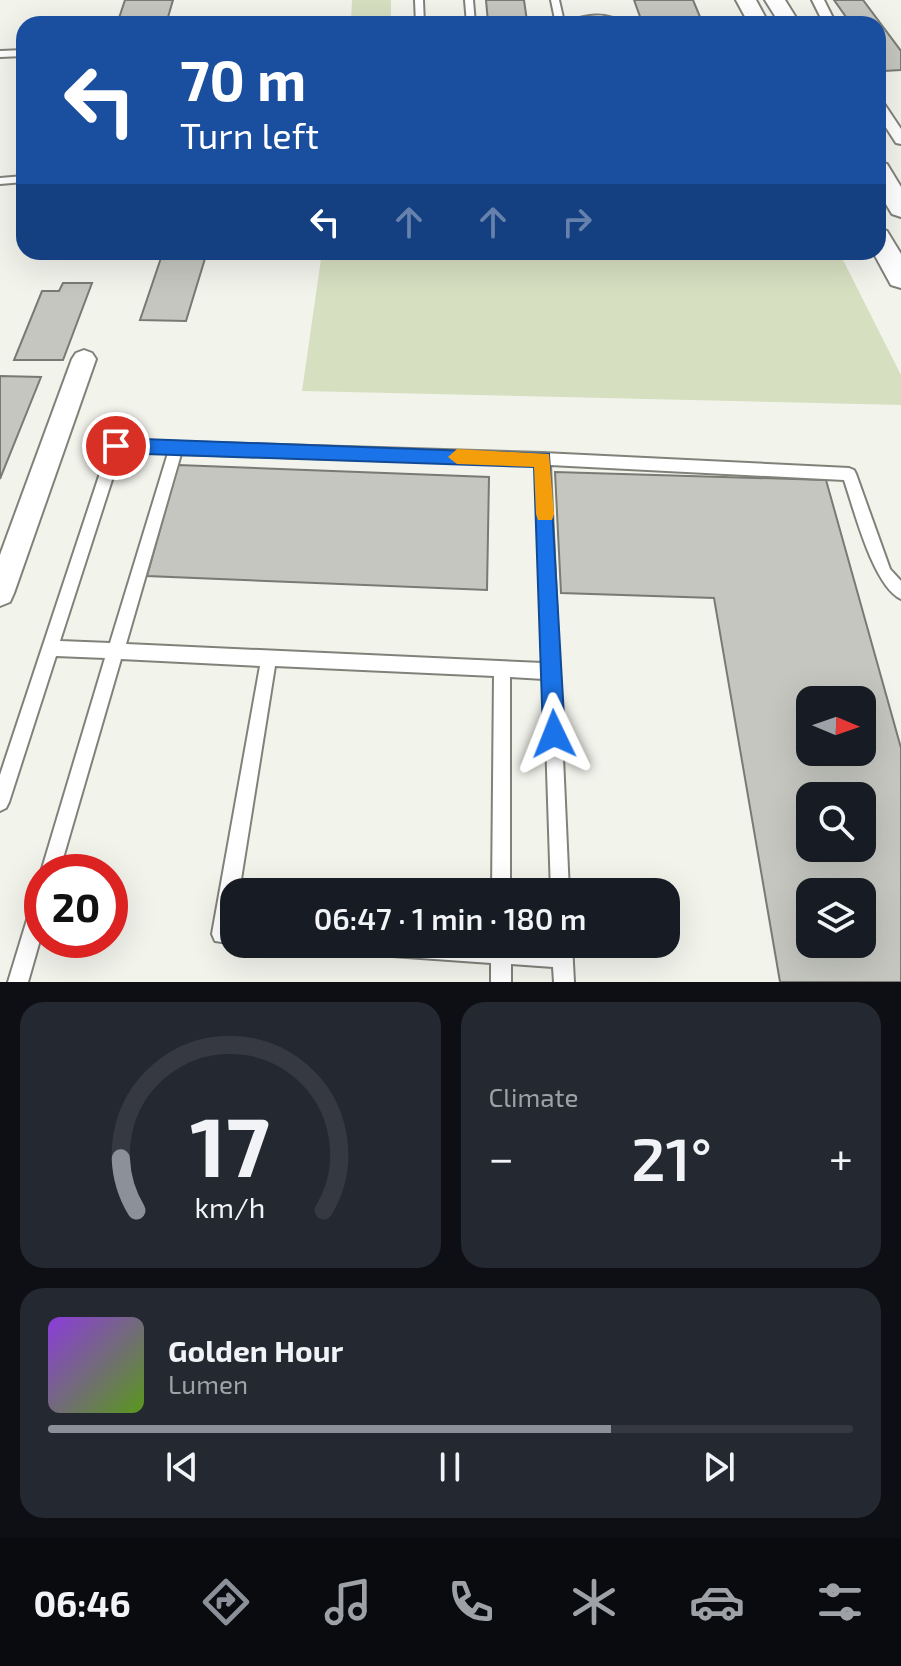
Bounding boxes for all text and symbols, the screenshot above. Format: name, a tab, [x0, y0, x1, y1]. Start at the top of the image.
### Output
text: 70 m	[180, 45, 306, 112]
icon: left	[48, 48, 152, 152]
text: Turn left	[180, 113, 319, 156]
icon: left	[303, 200, 347, 244]
icon: ahead	[387, 200, 431, 244]
icon: ahead	[471, 200, 515, 244]
icon: right	[555, 200, 599, 244]
pin	[82, 412, 150, 480]
icon: arrive	[94, 424, 138, 468]
north arrow	[796, 686, 876, 766]
map controls	[796, 686, 876, 958]
position arrow	[512, 692, 596, 776]
button: search	[796, 782, 876, 862]
speed limit sign: 20	[24, 854, 128, 958]
button: layers	[796, 878, 876, 958]
text: 06:47 · 1 min · 180 m	[314, 900, 586, 936]
text: Climate	[489, 1081, 578, 1112]
text: 17	[190, 1094, 270, 1194]
text: 21°	[631, 1121, 712, 1193]
text: −	[489, 1130, 514, 1183]
text: +	[829, 1130, 853, 1183]
text: km/h	[195, 1189, 266, 1224]
text: Golden Hour	[168, 1332, 343, 1368]
text: Lumen	[168, 1368, 248, 1399]
icon: previous	[160, 1445, 204, 1489]
icon: pause	[428, 1445, 472, 1489]
icon: next	[697, 1445, 741, 1489]
icon: directions	[198, 1574, 254, 1630]
icon: music	[320, 1574, 376, 1630]
icon: phone	[443, 1574, 499, 1630]
icon: climate	[566, 1574, 622, 1630]
icon: car	[689, 1574, 745, 1630]
icon: filters	[812, 1574, 868, 1630]
text: 06:46	[33, 1581, 131, 1624]

